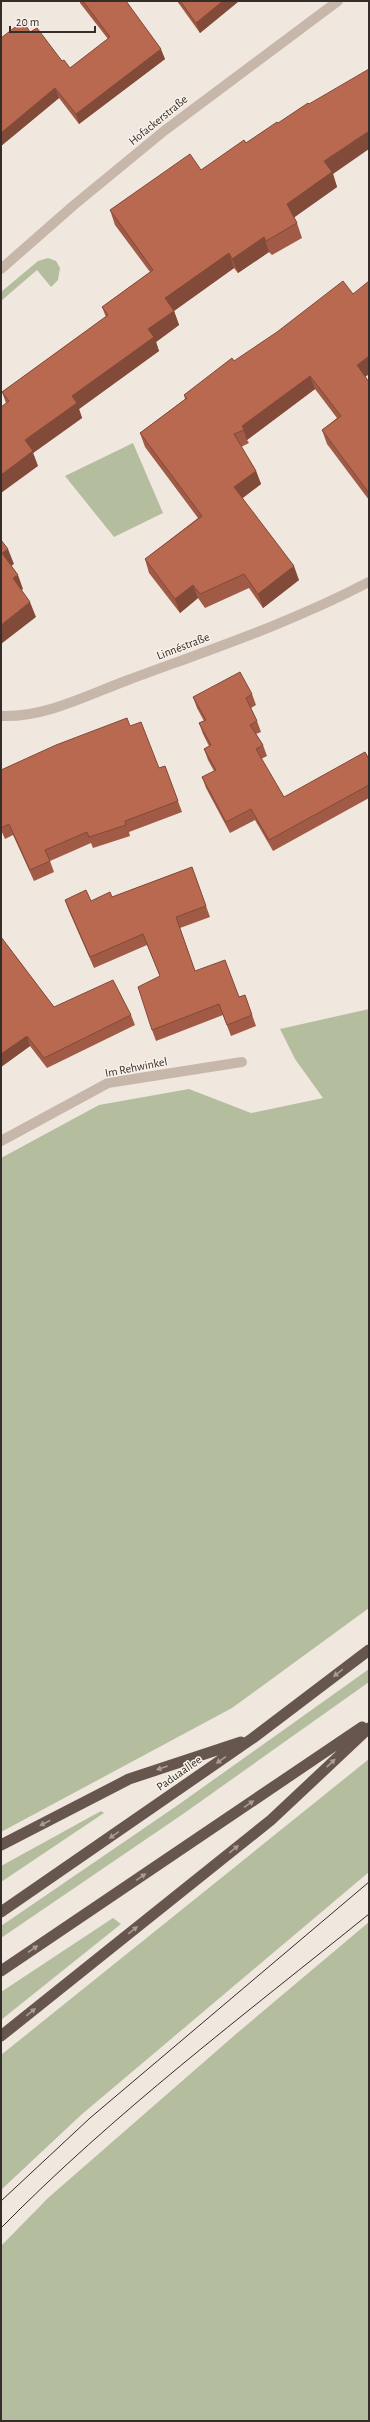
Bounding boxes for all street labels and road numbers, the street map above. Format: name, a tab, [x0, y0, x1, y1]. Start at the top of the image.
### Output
street label: Hofackerstraße	[126, 93, 190, 147]
street label: Linnéstraße	[155, 630, 211, 662]
street label: Im Rehwinkel	[104, 1055, 168, 1079]
street label: Paduaallee	[154, 1753, 204, 1793]

